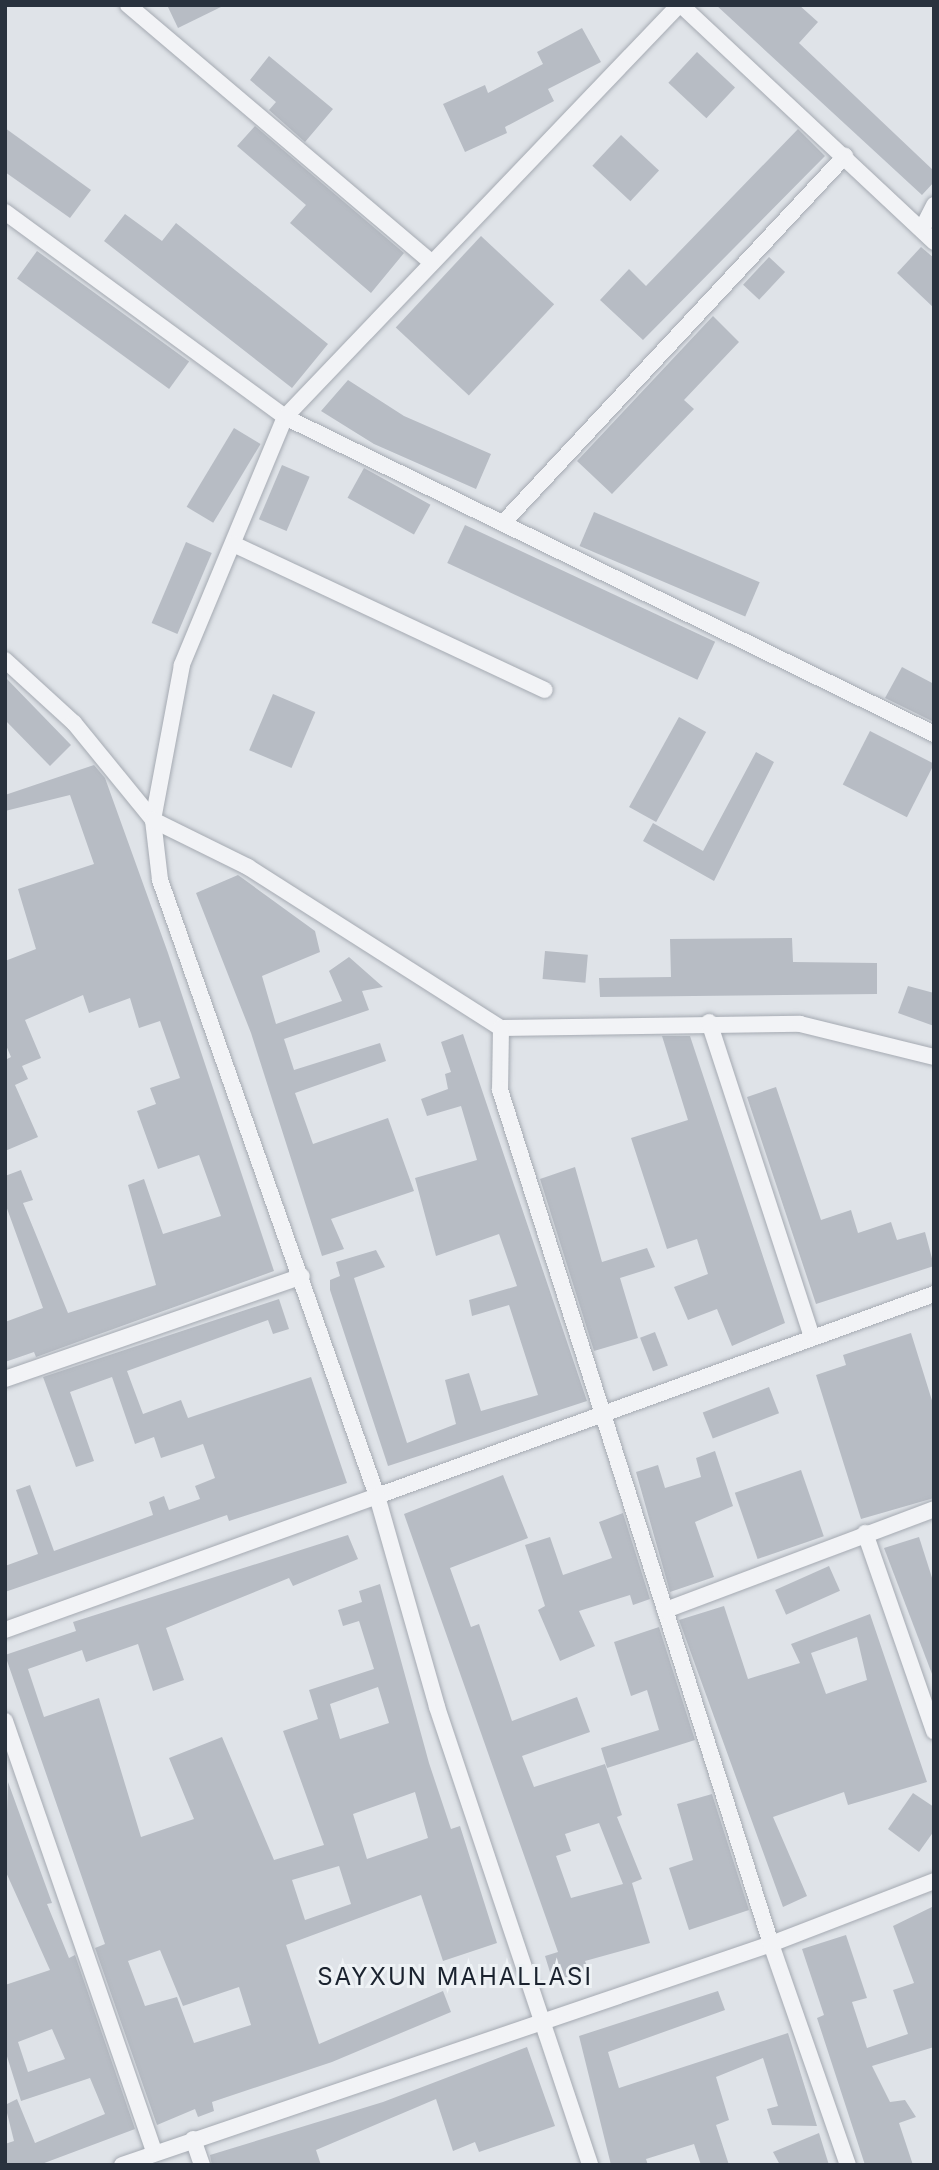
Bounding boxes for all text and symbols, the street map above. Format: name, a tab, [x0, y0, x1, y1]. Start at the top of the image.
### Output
district label: SAYXUN MAHALLASI	[319, 1963, 591, 1991]

